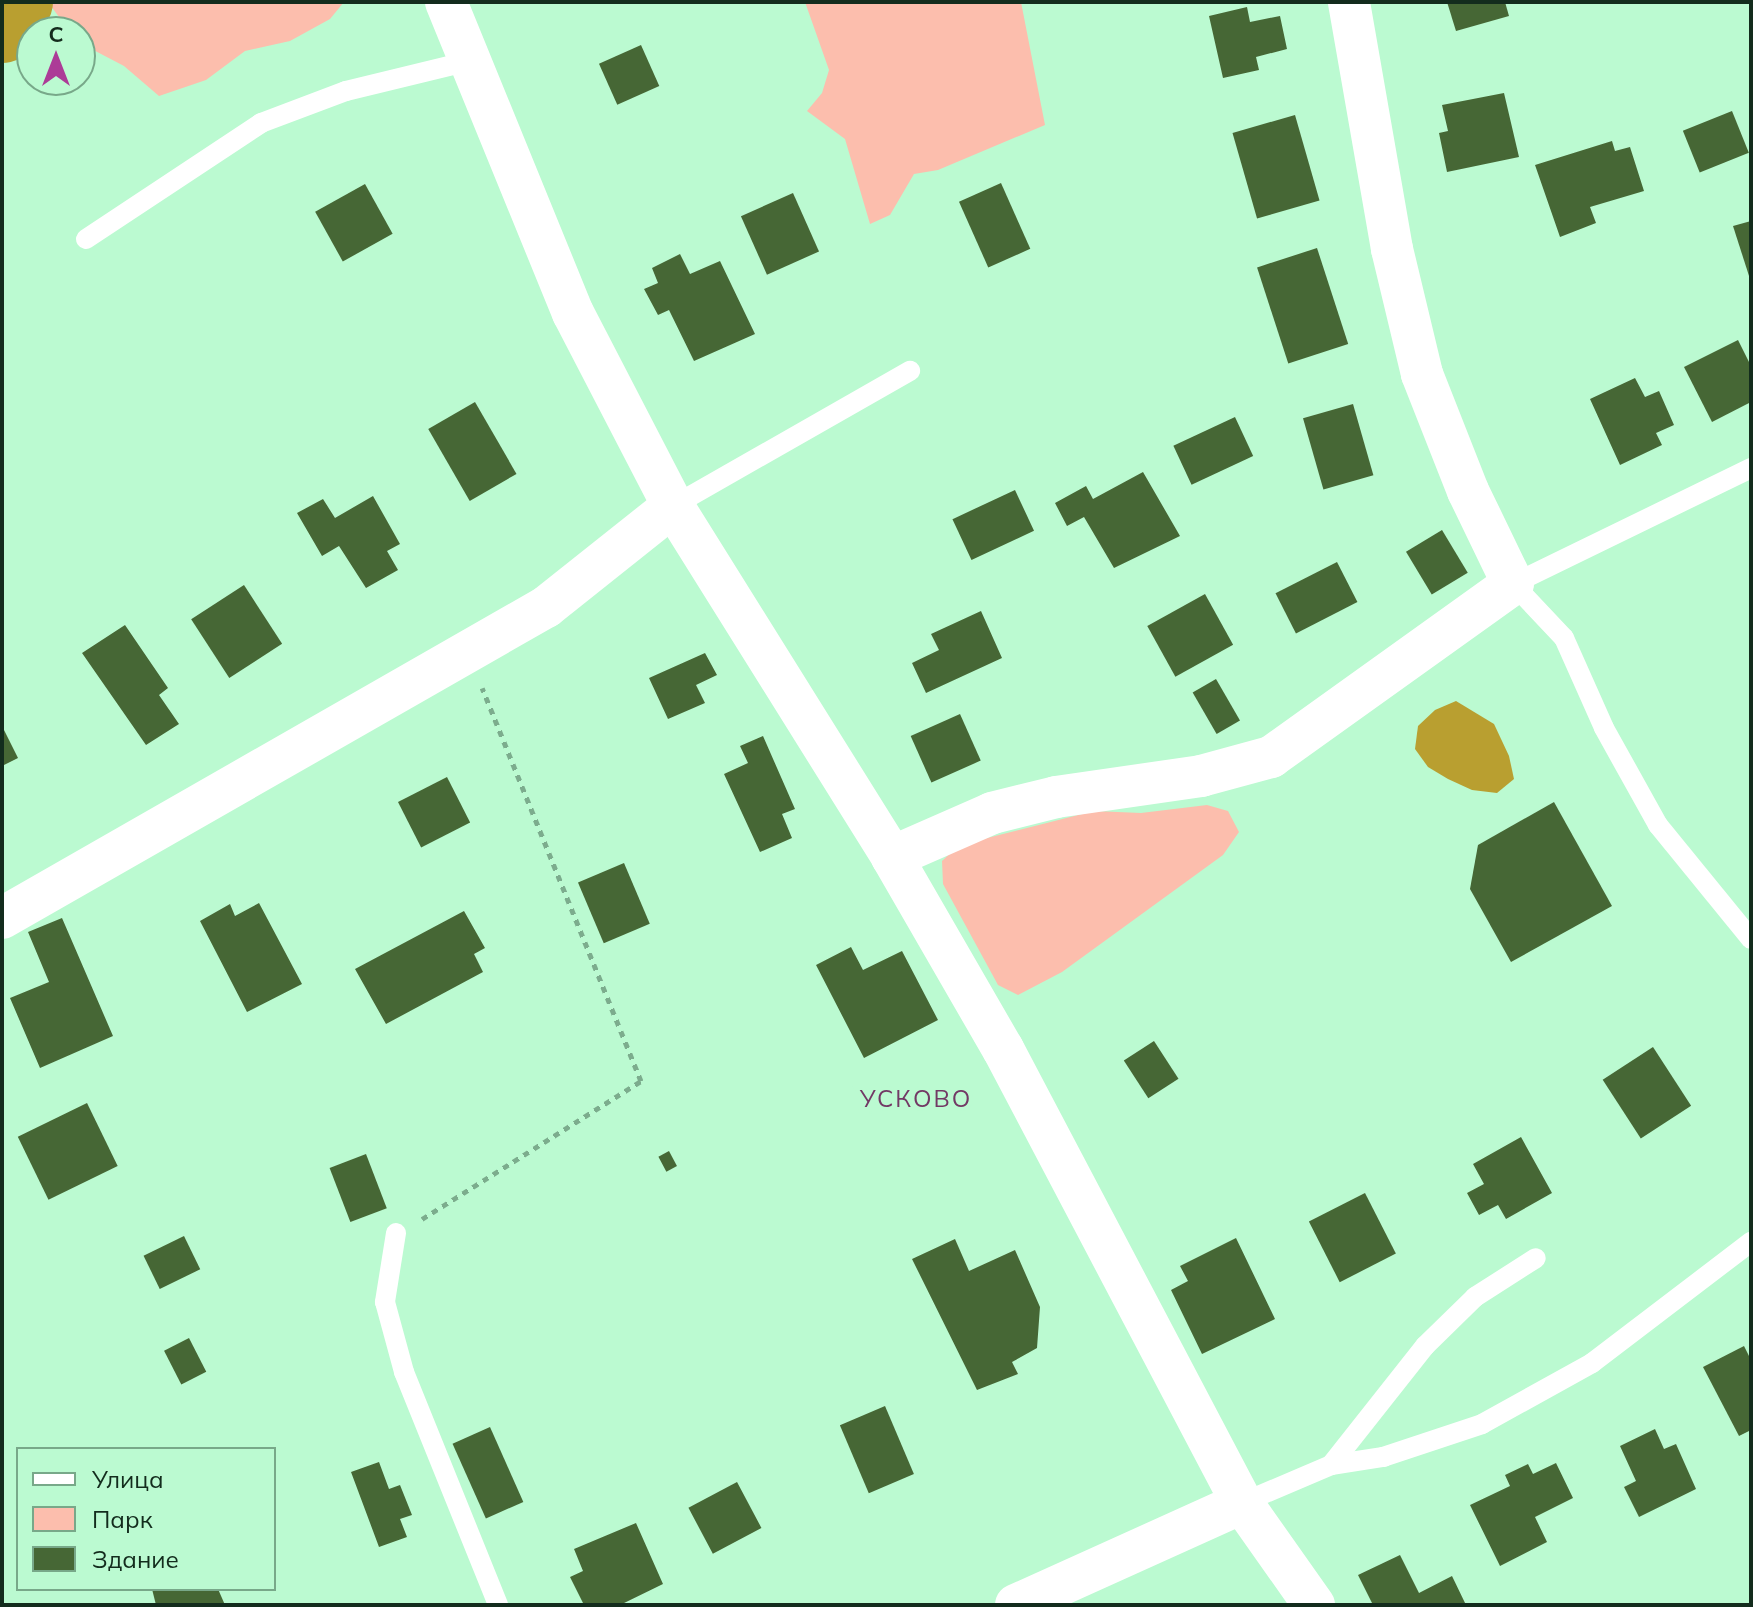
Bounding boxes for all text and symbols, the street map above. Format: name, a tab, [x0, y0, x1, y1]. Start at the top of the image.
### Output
north arrow	[16, 16, 96, 96]
text: С	[48, 20, 64, 48]
district label: УСКОВО	[860, 1085, 972, 1113]
legend	[16, 1447, 276, 1591]
text: Улица	[92, 1464, 164, 1494]
text: Парк	[92, 1504, 153, 1534]
text: Здание	[92, 1544, 179, 1574]

